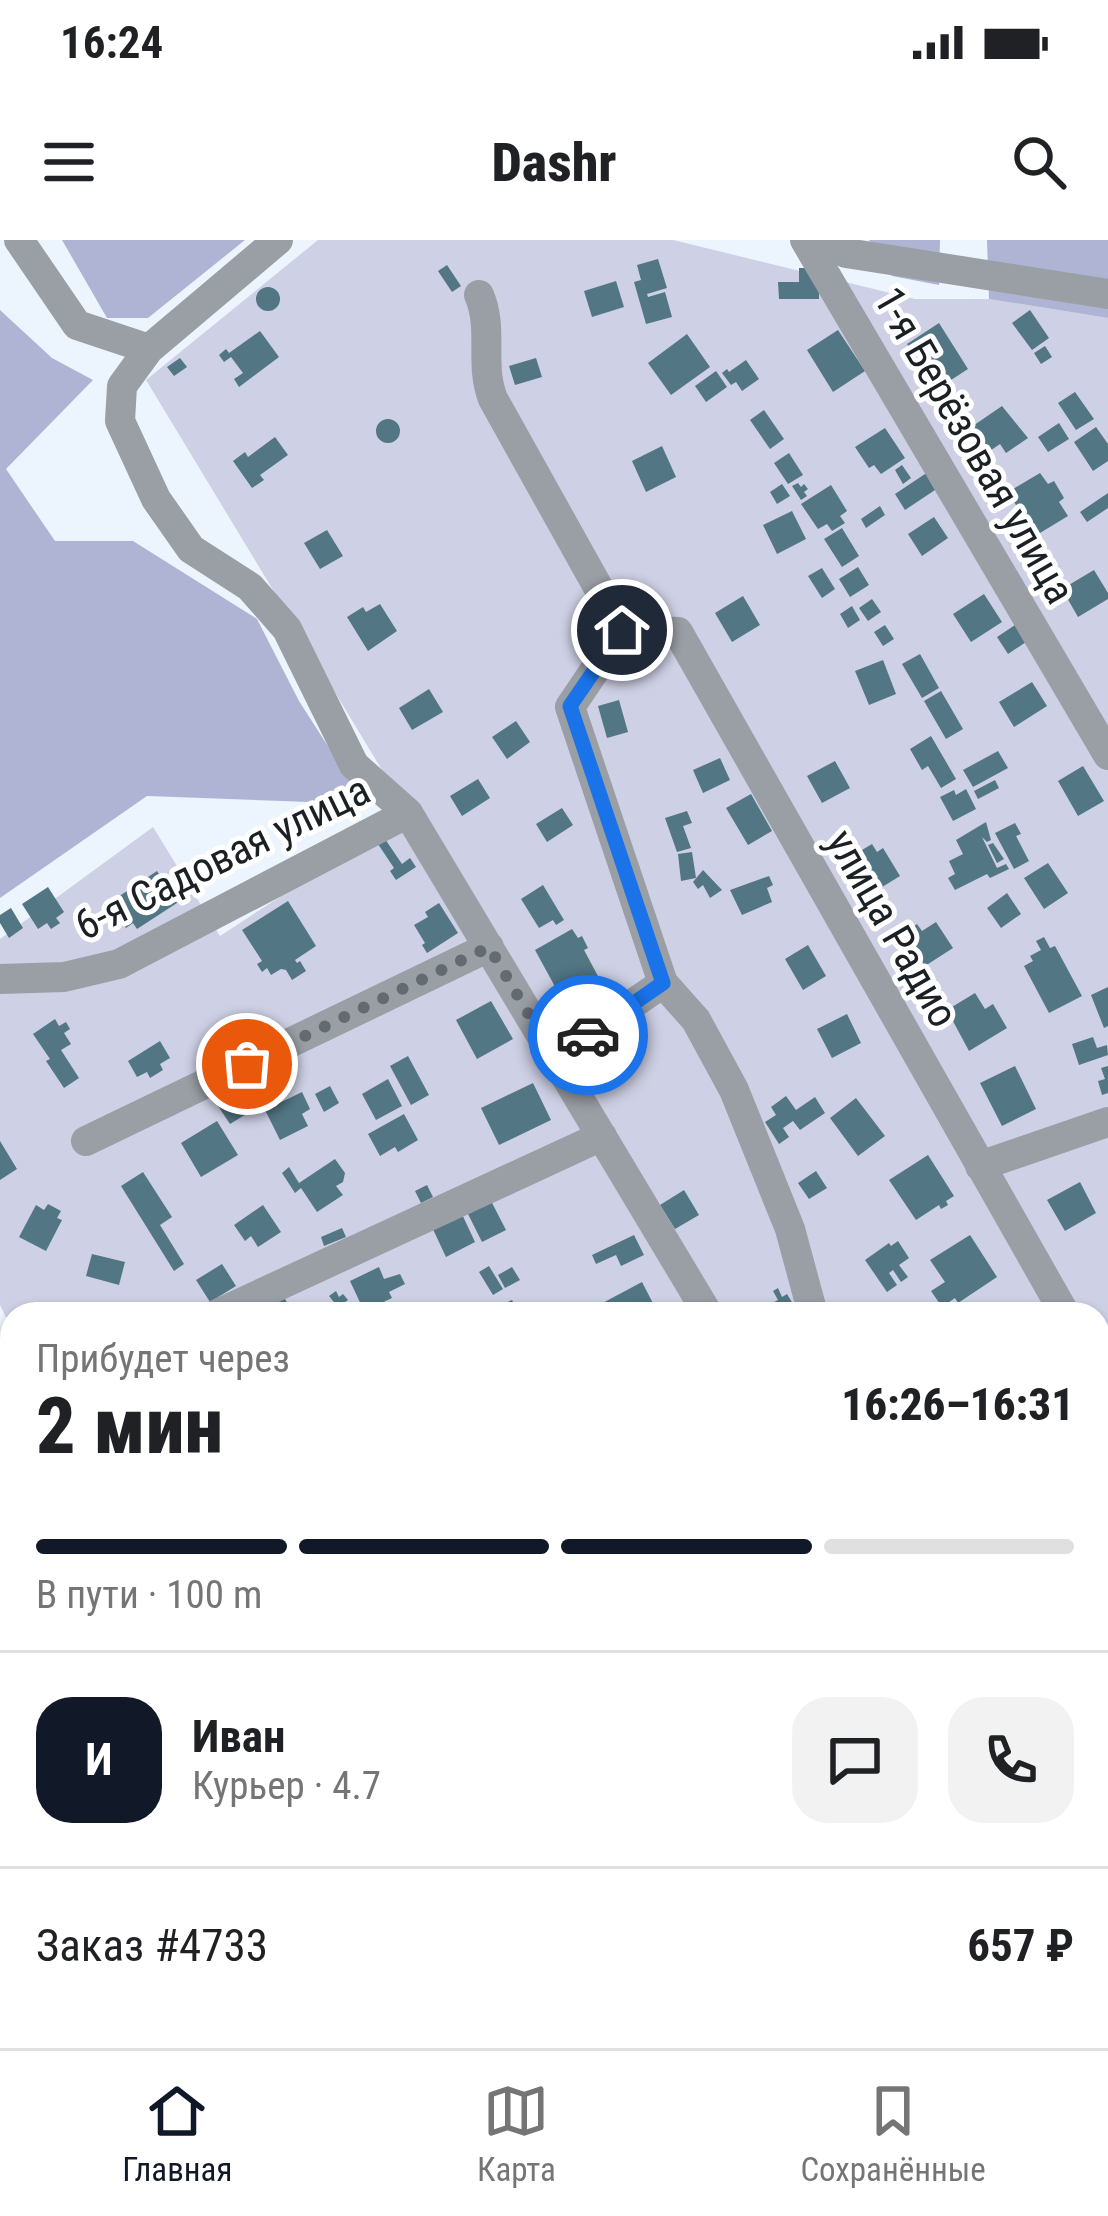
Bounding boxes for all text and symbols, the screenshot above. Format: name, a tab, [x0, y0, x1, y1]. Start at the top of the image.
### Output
text: 16:24	[60, 16, 163, 69]
icon: menu	[36, 129, 102, 195]
icon: search	[1006, 129, 1072, 195]
text: Dashr	[491, 131, 617, 194]
street label: 1-я Берёзовая улица	[864, 278, 1085, 612]
pin	[571, 579, 673, 681]
icon: home	[589, 597, 655, 663]
street label: 6-я Садовая улица	[67, 765, 377, 950]
street label: улица Радио	[816, 821, 969, 1036]
courier	[528, 975, 648, 1095]
icon: car	[555, 1002, 621, 1068]
pin	[196, 1013, 298, 1115]
icon: bag	[214, 1031, 280, 1097]
text: Прибудет через	[36, 1336, 290, 1382]
text: 16:26–16:31	[841, 1378, 1074, 1431]
text: 2 мин	[36, 1381, 223, 1472]
text: В пути · 100 m	[36, 1572, 262, 1618]
button: chat	[792, 1697, 918, 1823]
button: phone	[948, 1697, 1074, 1823]
text: Иван	[192, 1710, 285, 1763]
text: И	[85, 1733, 113, 1786]
text: Курьер · 4.7	[192, 1763, 381, 1809]
text: Заказ #4733	[36, 1919, 268, 1972]
text: 657 ₽	[967, 1919, 1074, 1972]
tab: Главная	[122, 2078, 232, 2189]
tab: Карта	[477, 2078, 556, 2189]
tab: Сохранённые	[800, 2078, 986, 2189]

